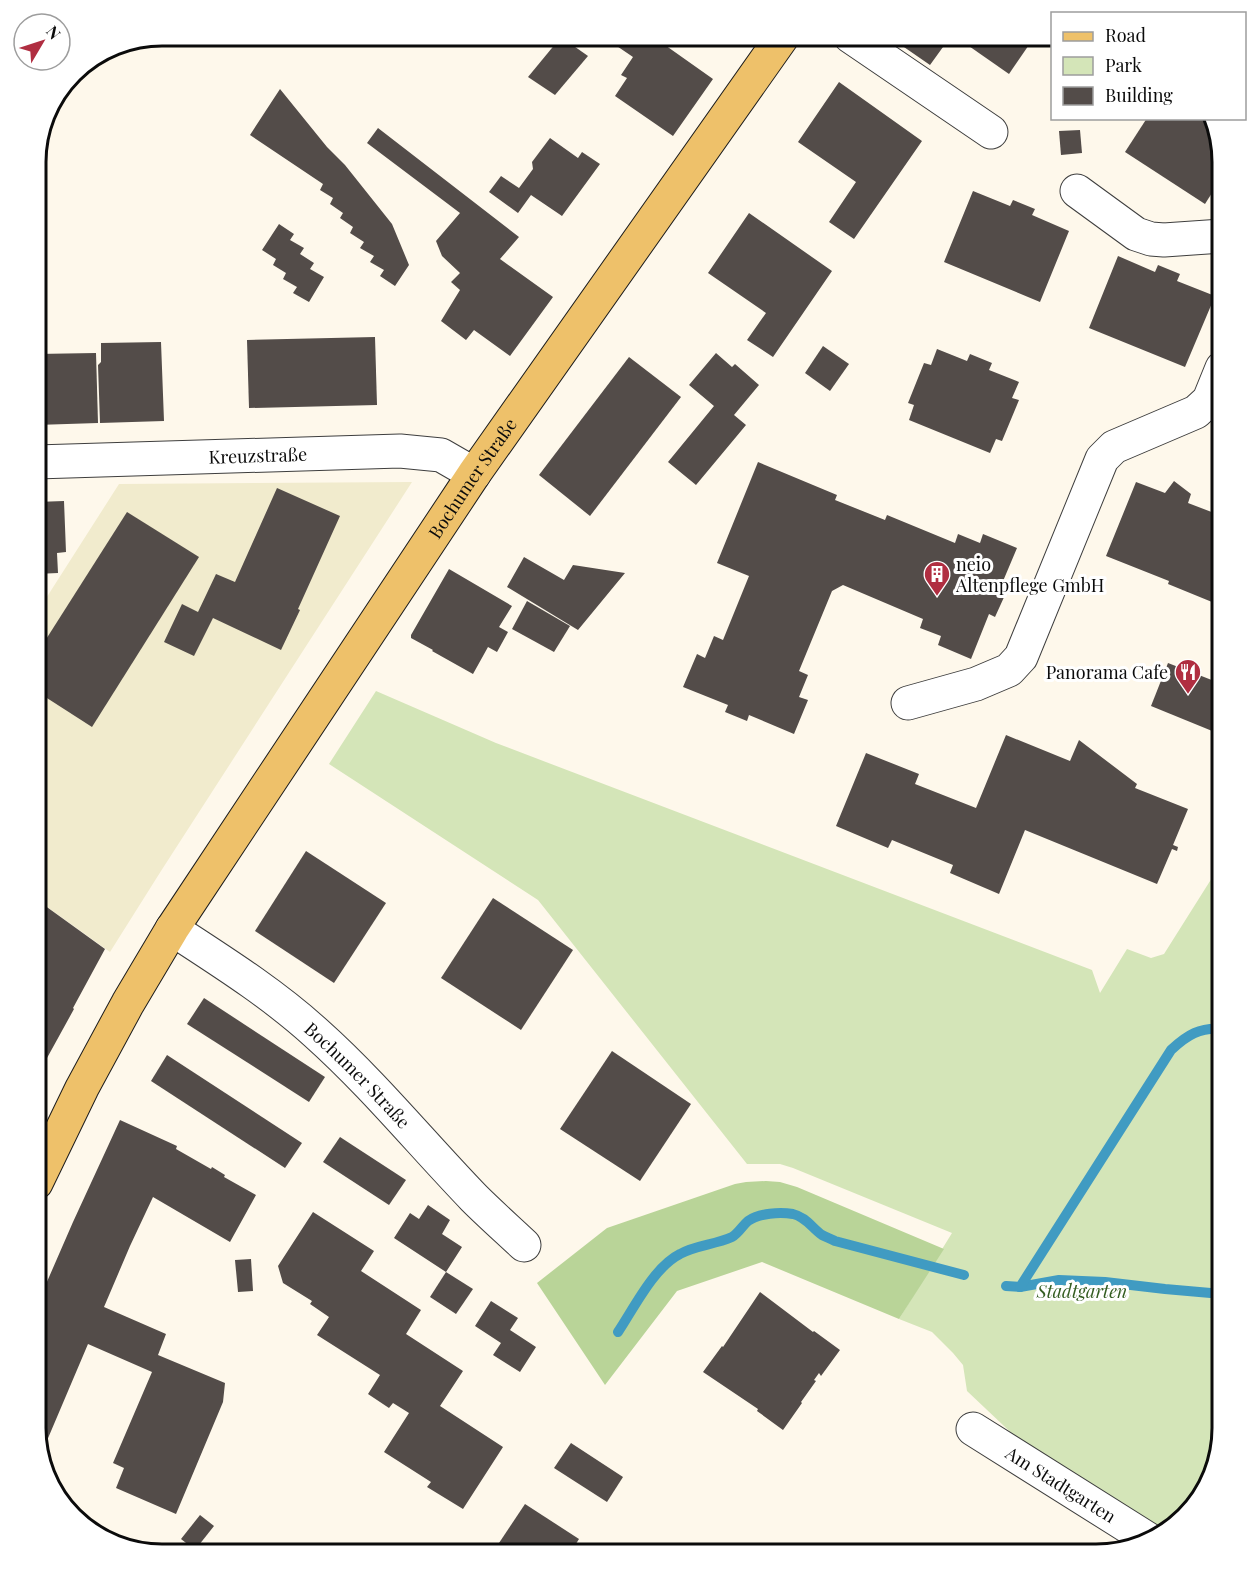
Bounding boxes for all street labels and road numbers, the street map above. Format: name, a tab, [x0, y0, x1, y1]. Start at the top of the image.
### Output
street label: Bochumer Straße	[423, 413, 522, 543]
street label: Kreuzstraße	[208, 442, 308, 469]
street label: Bochumer Straße	[300, 1017, 416, 1133]
street label: Am Stadtgarten	[1001, 1440, 1121, 1528]

